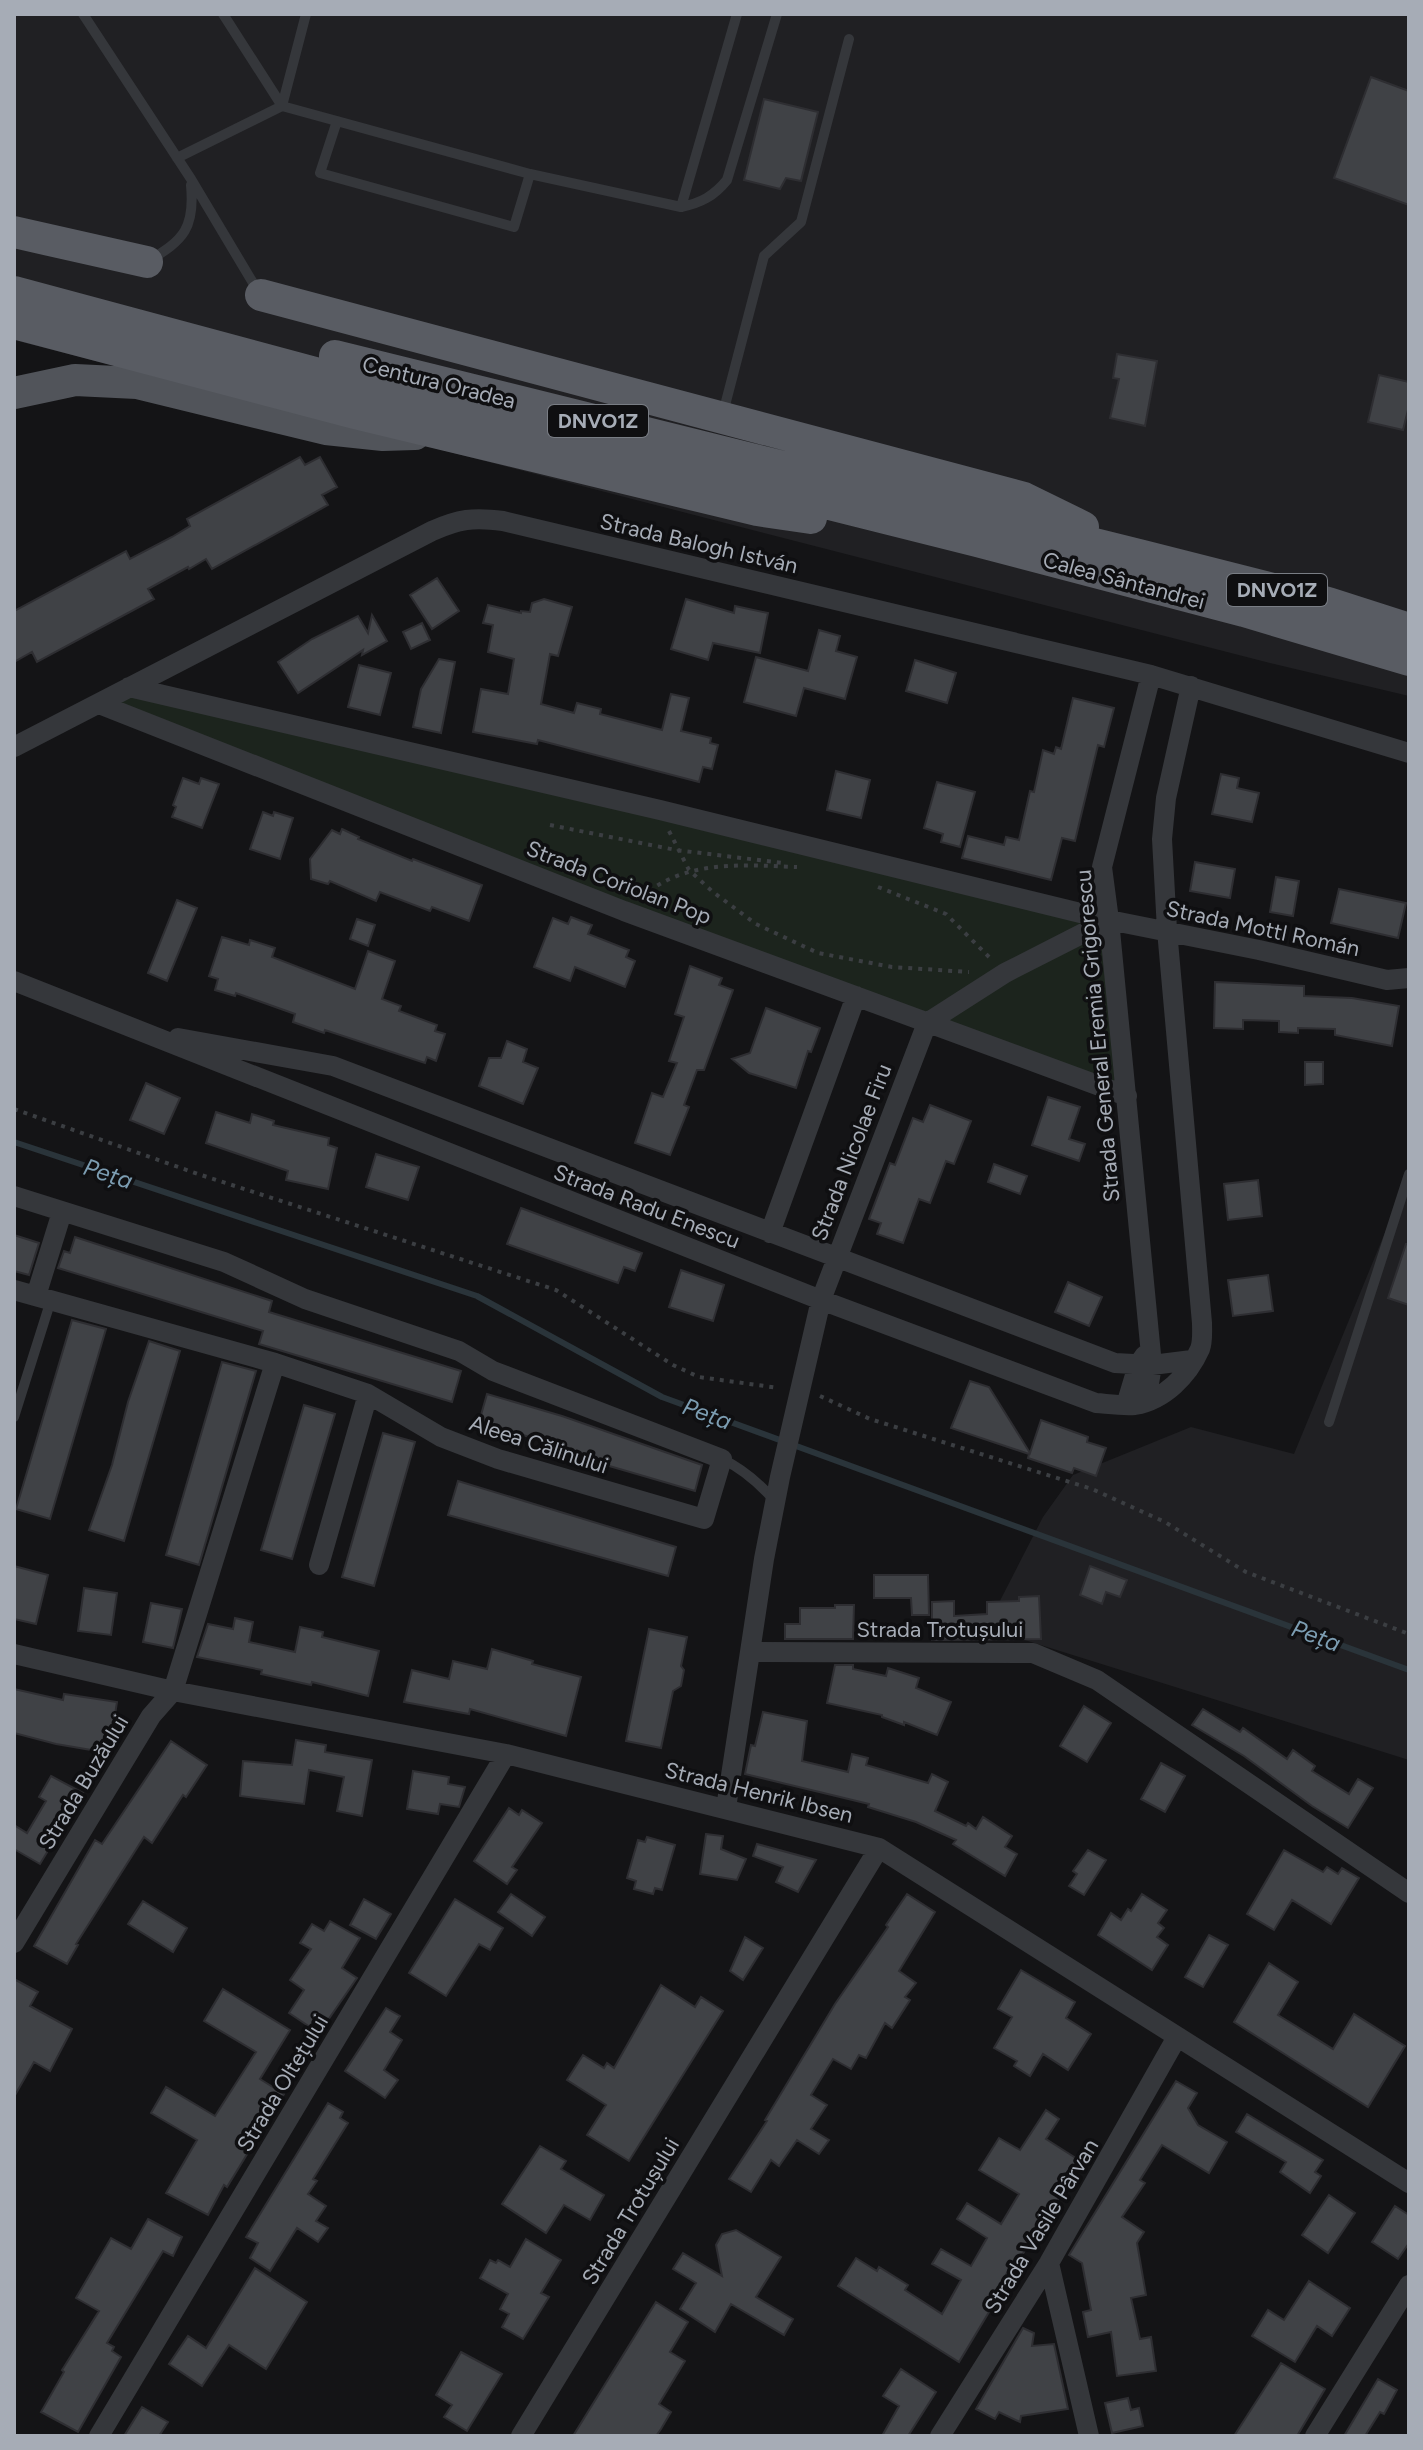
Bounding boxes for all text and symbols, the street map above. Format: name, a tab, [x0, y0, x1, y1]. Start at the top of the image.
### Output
street label: Centura Oradea	[360, 350, 518, 415]
road number: DNVO1Z	[548, 405, 648, 437]
street label: Strada Balogh István	[597, 508, 800, 579]
street label: Calea Sântandrei	[1040, 546, 1208, 615]
road number: DNVO1Z	[1227, 574, 1327, 606]
street label: Strada Coriolan Pop	[522, 835, 715, 930]
street label: Strada General Eremia Grigorescu	[1070, 869, 1125, 1203]
street label: Strada Mottl Román	[1164, 895, 1362, 962]
street label: Strada Nicolae Firu	[805, 1060, 898, 1244]
water label: Peța	[80, 1152, 136, 1195]
street label: Strada Radu Enescu	[550, 1158, 744, 1254]
water label: Peța	[679, 1391, 736, 1436]
street label: Aleea Călinului	[466, 1409, 612, 1480]
water label: Peța	[1288, 1613, 1345, 1658]
street label: Strada Trotușului	[857, 1616, 1023, 1643]
street label: Strada Buzăului	[33, 1710, 134, 1854]
street label: Strada Henrik Ibsen	[662, 1756, 856, 1829]
street label: Strada Oltețului	[231, 2010, 334, 2157]
street label: Strada Trotușului	[576, 2133, 685, 2290]
street label: Strada Vasile Pârvan	[979, 2134, 1104, 2319]

